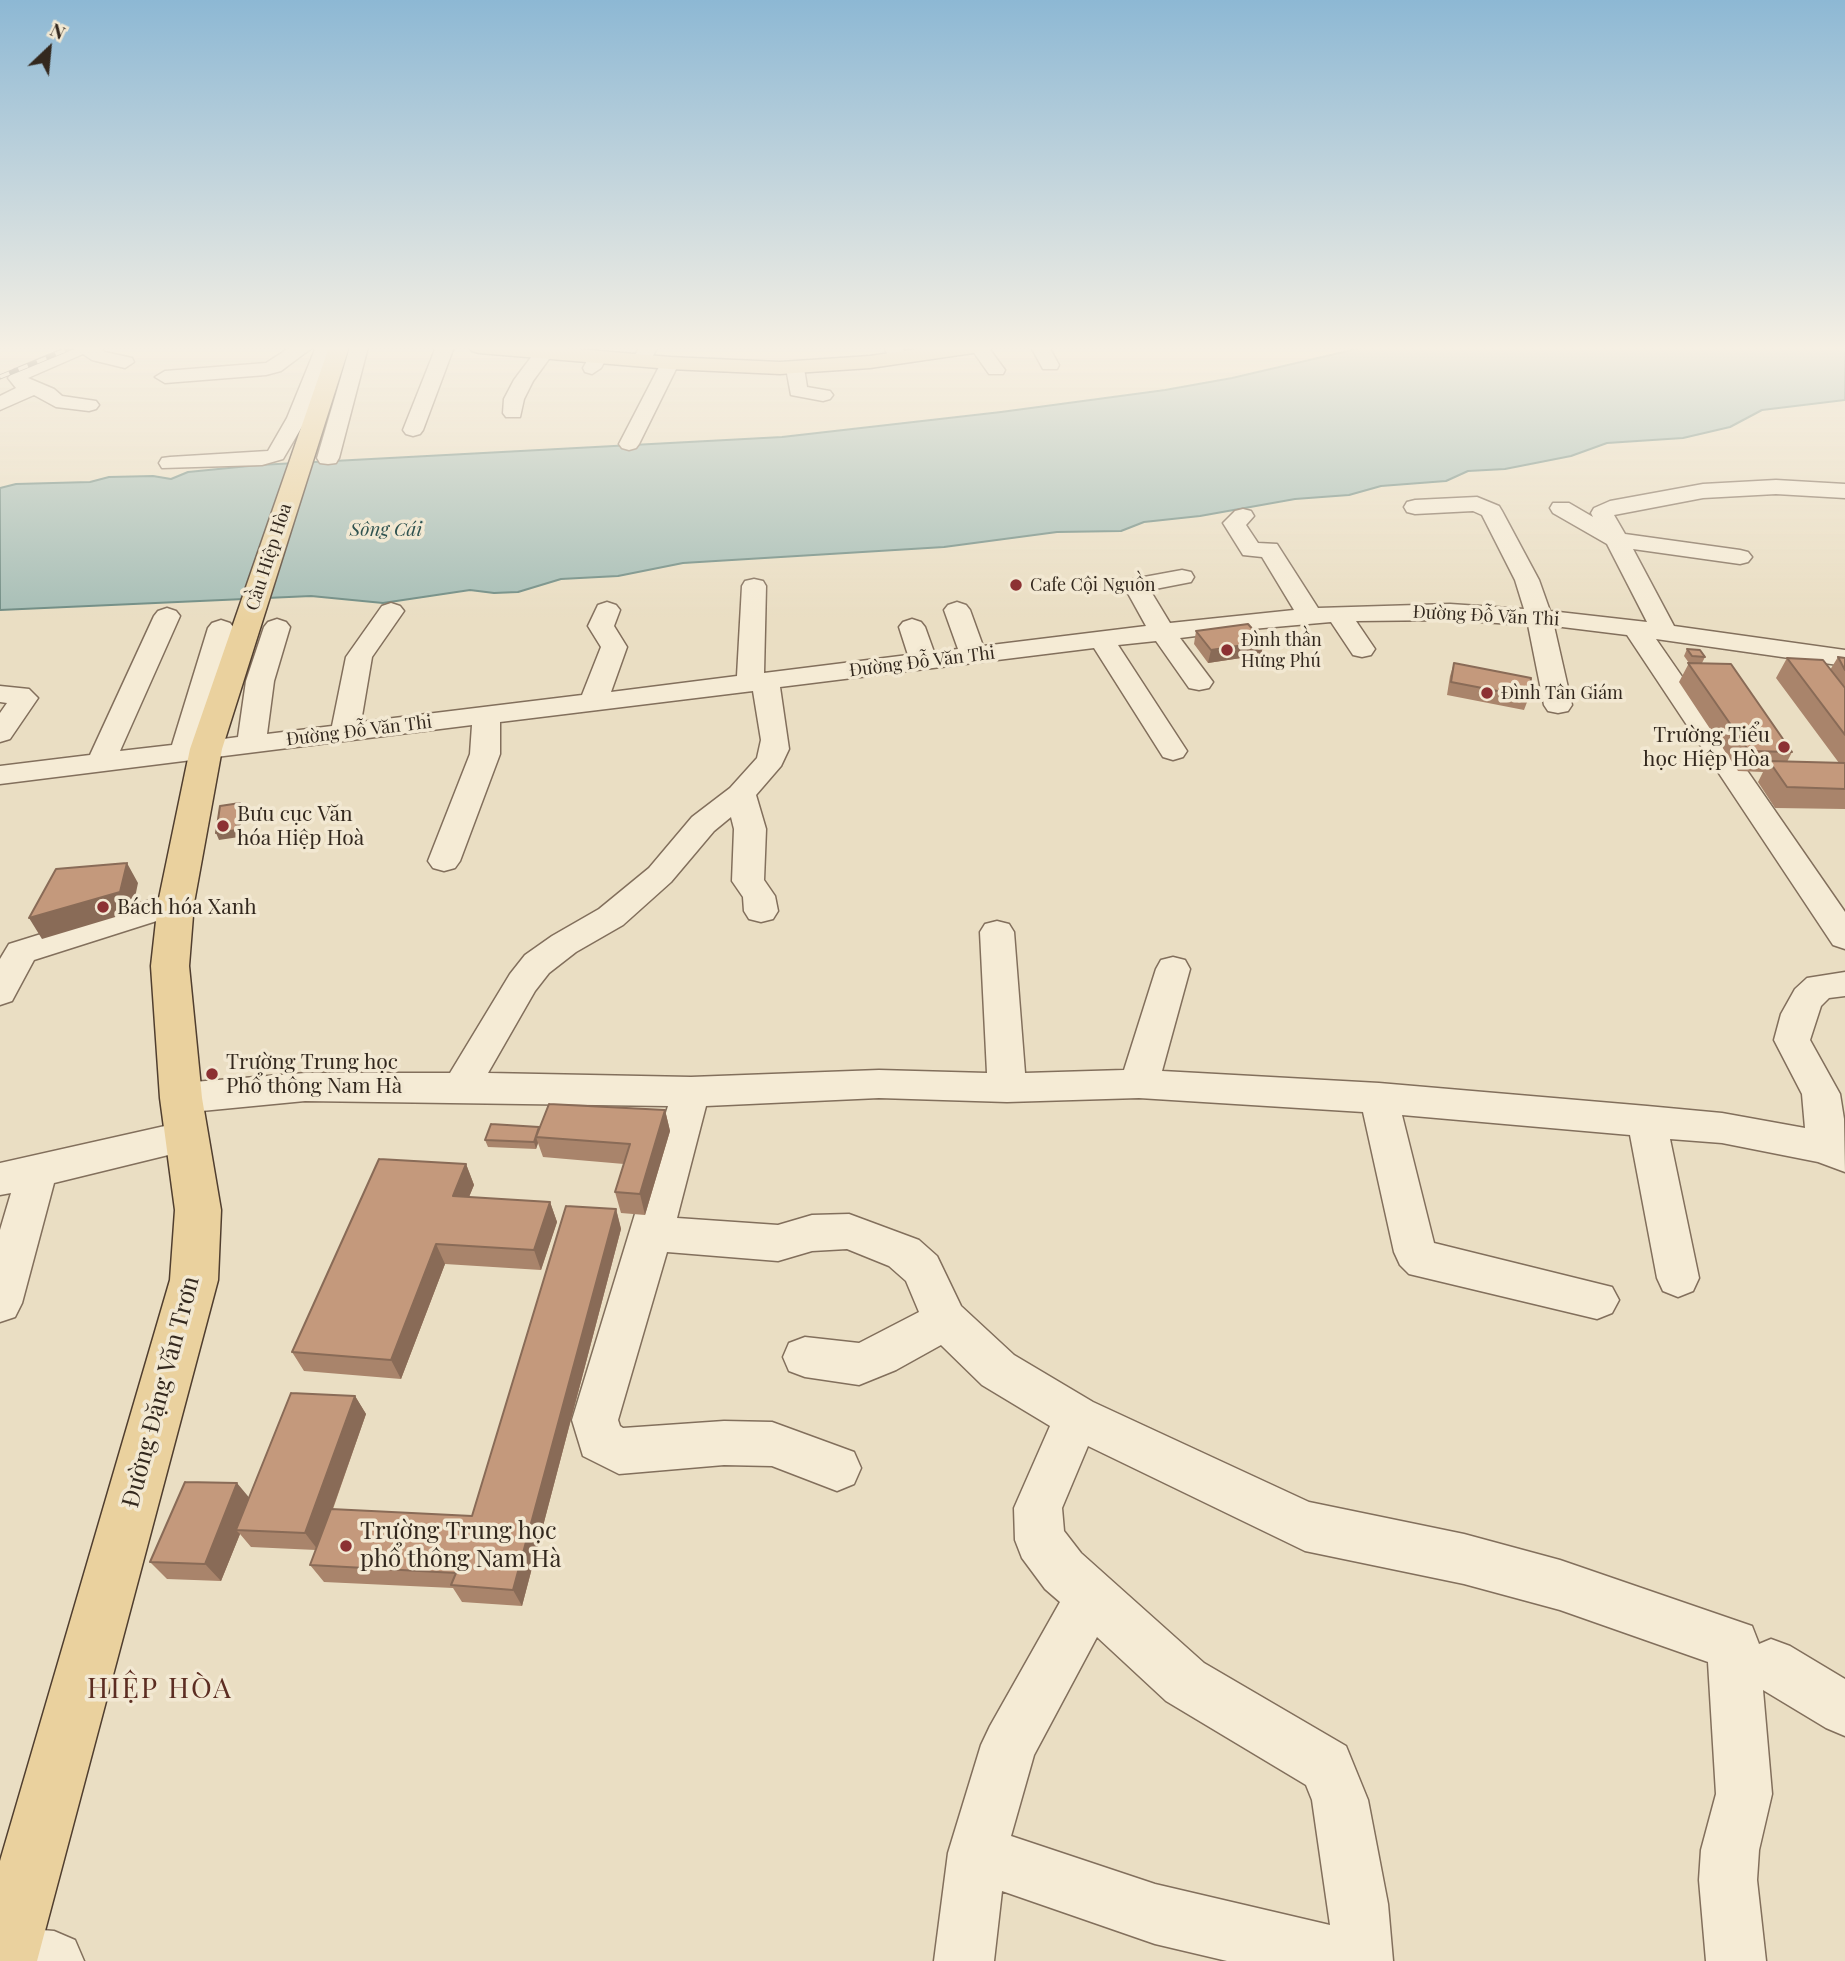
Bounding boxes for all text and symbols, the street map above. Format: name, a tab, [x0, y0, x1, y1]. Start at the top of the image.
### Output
north arrow	[14, 14, 84, 84]
text: N	[46, 15, 70, 45]
street label: Cầu Hiệp Hòa	[242, 501, 296, 613]
water label: Sông Cái	[350, 519, 422, 541]
place label: Cafe Cội Nguồn	[1030, 574, 1156, 596]
marker: Cafe Cội Nguồn	[1008, 577, 1024, 593]
street label: Đường Đỗ Văn Thi	[1412, 601, 1560, 631]
place label: Đình thần Hưng Phú	[1241, 629, 1322, 672]
street label: Đường Đỗ Văn Thi	[848, 642, 996, 682]
marker: Đình thần Hưng Phú	[1219, 642, 1235, 658]
place label: Đình Tân Giám	[1501, 682, 1623, 704]
marker: Đình Tân Giám	[1479, 685, 1495, 701]
street label: Đường Đỗ Văn Thi	[285, 711, 433, 751]
place label: Trường Tiểu học Hiệp Hòa	[1643, 722, 1770, 772]
marker: Trường Tiểu học Hiệp Hòa	[1776, 739, 1792, 755]
place label: Bưu cục Văn hóa Hiệp Hoà	[237, 801, 364, 851]
marker: Bưu cục Văn hóa Hiệp Hoà	[215, 818, 231, 834]
place label: Bách hóa Xanh	[117, 894, 257, 920]
marker: Bách hóa Xanh	[95, 899, 111, 915]
place label: Trường Trung học Phổ thông Nam Hà	[226, 1049, 402, 1099]
marker: Trường Trung học Phổ thông Nam Hà	[204, 1066, 220, 1082]
street label: Đường Đặng Văn Trơn	[116, 1273, 206, 1511]
place label: Trường Trung học phổ thông Nam Hà	[360, 1518, 561, 1574]
marker: Trường Trung học phổ thông Nam Hà	[338, 1538, 354, 1554]
district label: HIỆP HÒA	[88, 1672, 232, 1706]

